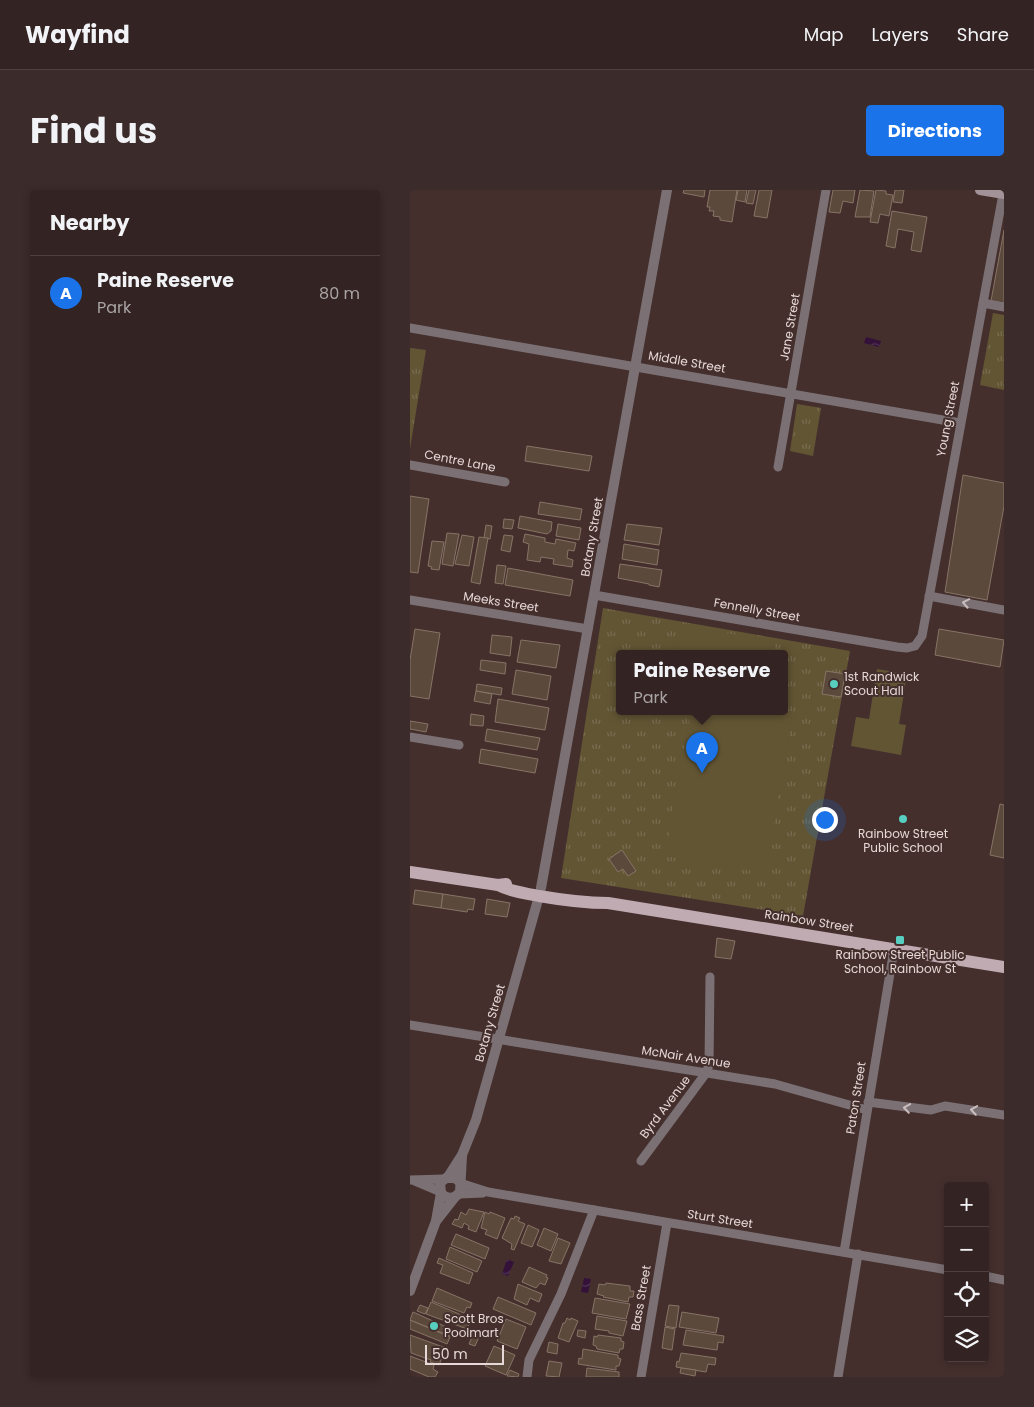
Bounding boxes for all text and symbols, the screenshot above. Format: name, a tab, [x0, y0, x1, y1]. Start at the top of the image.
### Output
text: Wayfind	[25, 18, 130, 51]
text: Map	[804, 22, 844, 47]
text: Layers	[872, 22, 929, 47]
text: Share	[957, 22, 1009, 47]
button: Directions	[866, 105, 1004, 156]
text: Find us	[30, 106, 157, 155]
text: Nearby	[50, 208, 130, 237]
text: Paine Reserve	[97, 267, 234, 294]
text: A	[60, 282, 72, 305]
text: 80 m	[319, 282, 360, 305]
street label: Jane Street	[775, 292, 804, 362]
text: Park	[97, 296, 131, 319]
street label: Middle Street	[647, 346, 727, 377]
street label: Young Street	[932, 380, 963, 458]
street label: Centre Lane	[423, 445, 497, 476]
street label: Botany Street	[576, 496, 607, 578]
street label: Meeks Street	[462, 587, 540, 616]
street label: Fennelly Street	[713, 594, 802, 625]
one-way arrow	[962, 598, 971, 608]
popup	[616, 650, 788, 715]
text: Paine Reserve	[633, 657, 771, 684]
place label: 1st Randwick Scout Hall	[844, 668, 920, 699]
marker: 1st Randwick Scout Hall	[828, 678, 840, 690]
text: Park	[633, 686, 668, 709]
pin: A	[686, 732, 718, 773]
your location	[812, 807, 838, 833]
marker: Rainbow Street Public School	[897, 813, 909, 825]
place label: Rainbow Street Public School	[858, 825, 948, 856]
street label: Rainbow Street	[763, 905, 855, 936]
marker: Rainbow Street Public School, Rainbow St	[894, 934, 906, 946]
place label: Rainbow Street Public School, Rainbow St	[835, 946, 965, 977]
street label: Botany Street	[470, 982, 509, 1064]
street label: McNair Avenue	[640, 1041, 732, 1072]
street label: Paton Street	[841, 1060, 870, 1135]
street label: Byrd Avenue	[635, 1072, 694, 1142]
one-way arrow	[902, 1103, 911, 1113]
one-way arrow	[970, 1105, 978, 1116]
map controls	[944, 1182, 989, 1362]
button: +	[944, 1182, 989, 1227]
street label: Sturt Street	[686, 1205, 754, 1232]
button: −	[944, 1227, 989, 1272]
street label: Bass Street	[626, 1264, 655, 1332]
button: locate	[944, 1272, 989, 1317]
place label: Scott Bros Poolmart	[444, 1310, 504, 1341]
button: layers	[944, 1317, 989, 1362]
marker: Scott Bros Poolmart	[428, 1320, 440, 1332]
scale bar	[425, 1342, 504, 1365]
text: 50 m	[432, 1344, 468, 1364]

